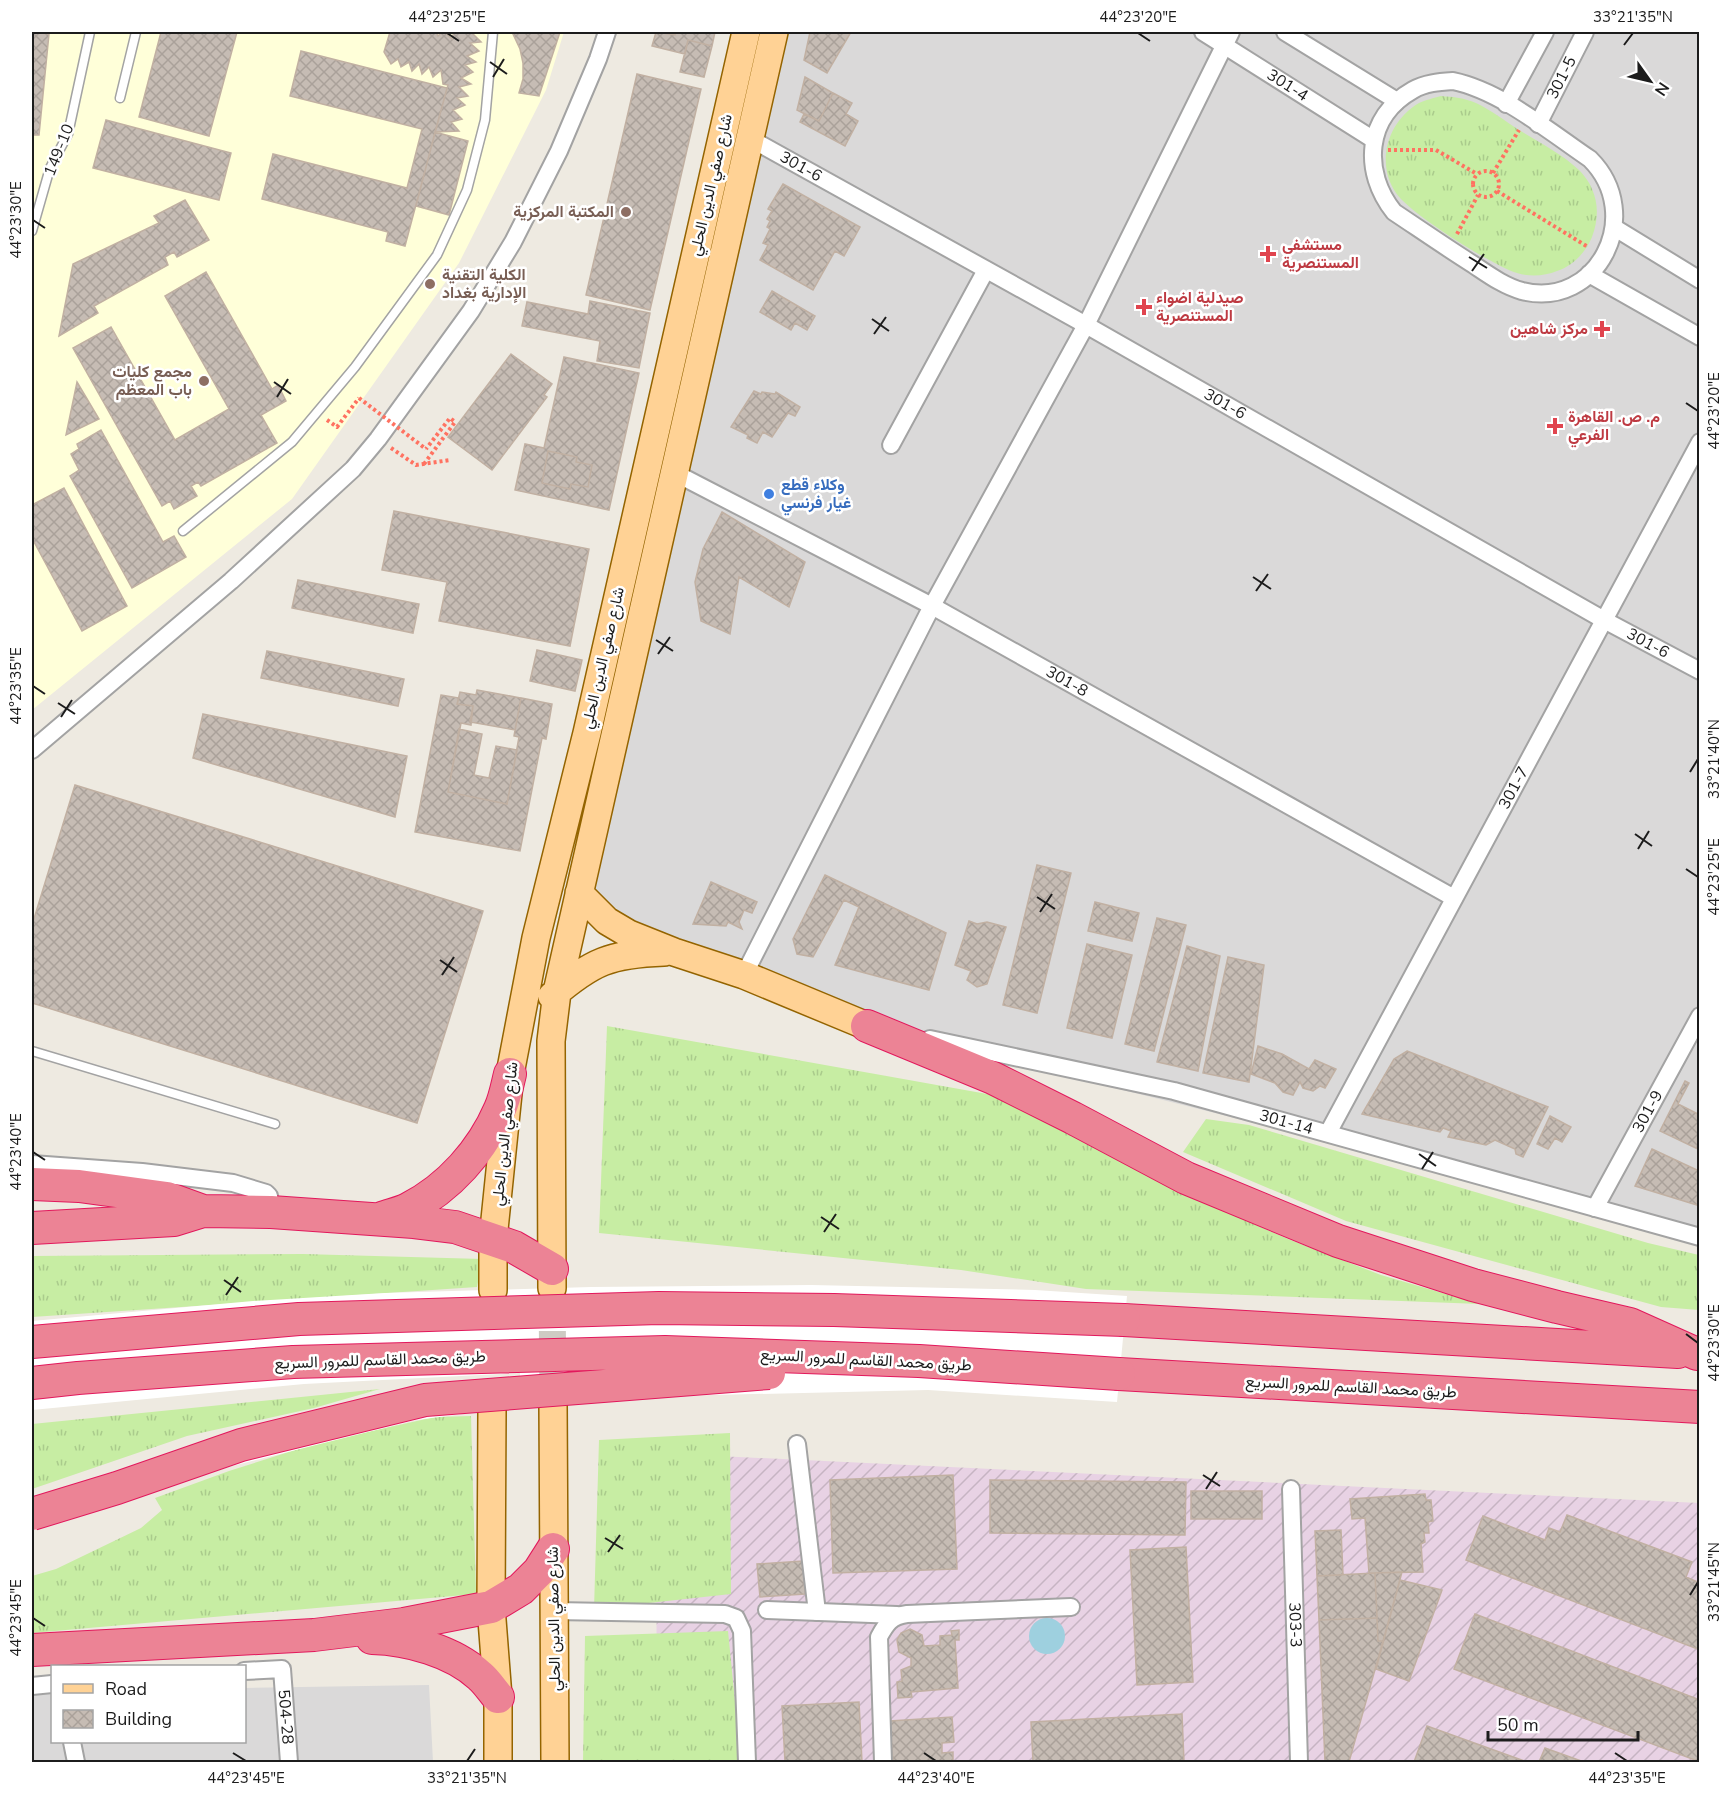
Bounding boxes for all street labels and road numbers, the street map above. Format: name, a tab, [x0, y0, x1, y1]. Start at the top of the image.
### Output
street label: 301-5	[1542, 53, 1582, 103]
street label: 301-4	[1263, 64, 1313, 107]
street label: شارع صفي الدين الحلي	[684, 112, 740, 258]
street label: 149-10	[39, 120, 79, 180]
street label: 301-6	[776, 146, 826, 187]
street label: 301-6	[1200, 383, 1250, 425]
street label: شارع صفي الدين الحلي	[576, 585, 632, 731]
street label: 301-6	[1623, 623, 1673, 664]
street label: 301-8	[1042, 661, 1092, 702]
street label: 301-7	[1493, 763, 1534, 813]
street label: شارع صفي الدين الحلي	[486, 1061, 525, 1207]
street label: 301-9	[1627, 1086, 1668, 1137]
street label: 301-14	[1257, 1104, 1316, 1140]
street label: طريق محمد القاسم للمرور السريع	[760, 1343, 972, 1377]
street label: طريق محمد القاسم للمرور السريع	[274, 1345, 486, 1375]
street label: طريق محمد القاسم للمرور السريع	[1245, 1370, 1457, 1404]
street label: شارع صفي الدين الحلي	[542, 1546, 568, 1692]
street label: 303-3	[1283, 1602, 1307, 1648]
street label: 504-28	[273, 1689, 299, 1745]

